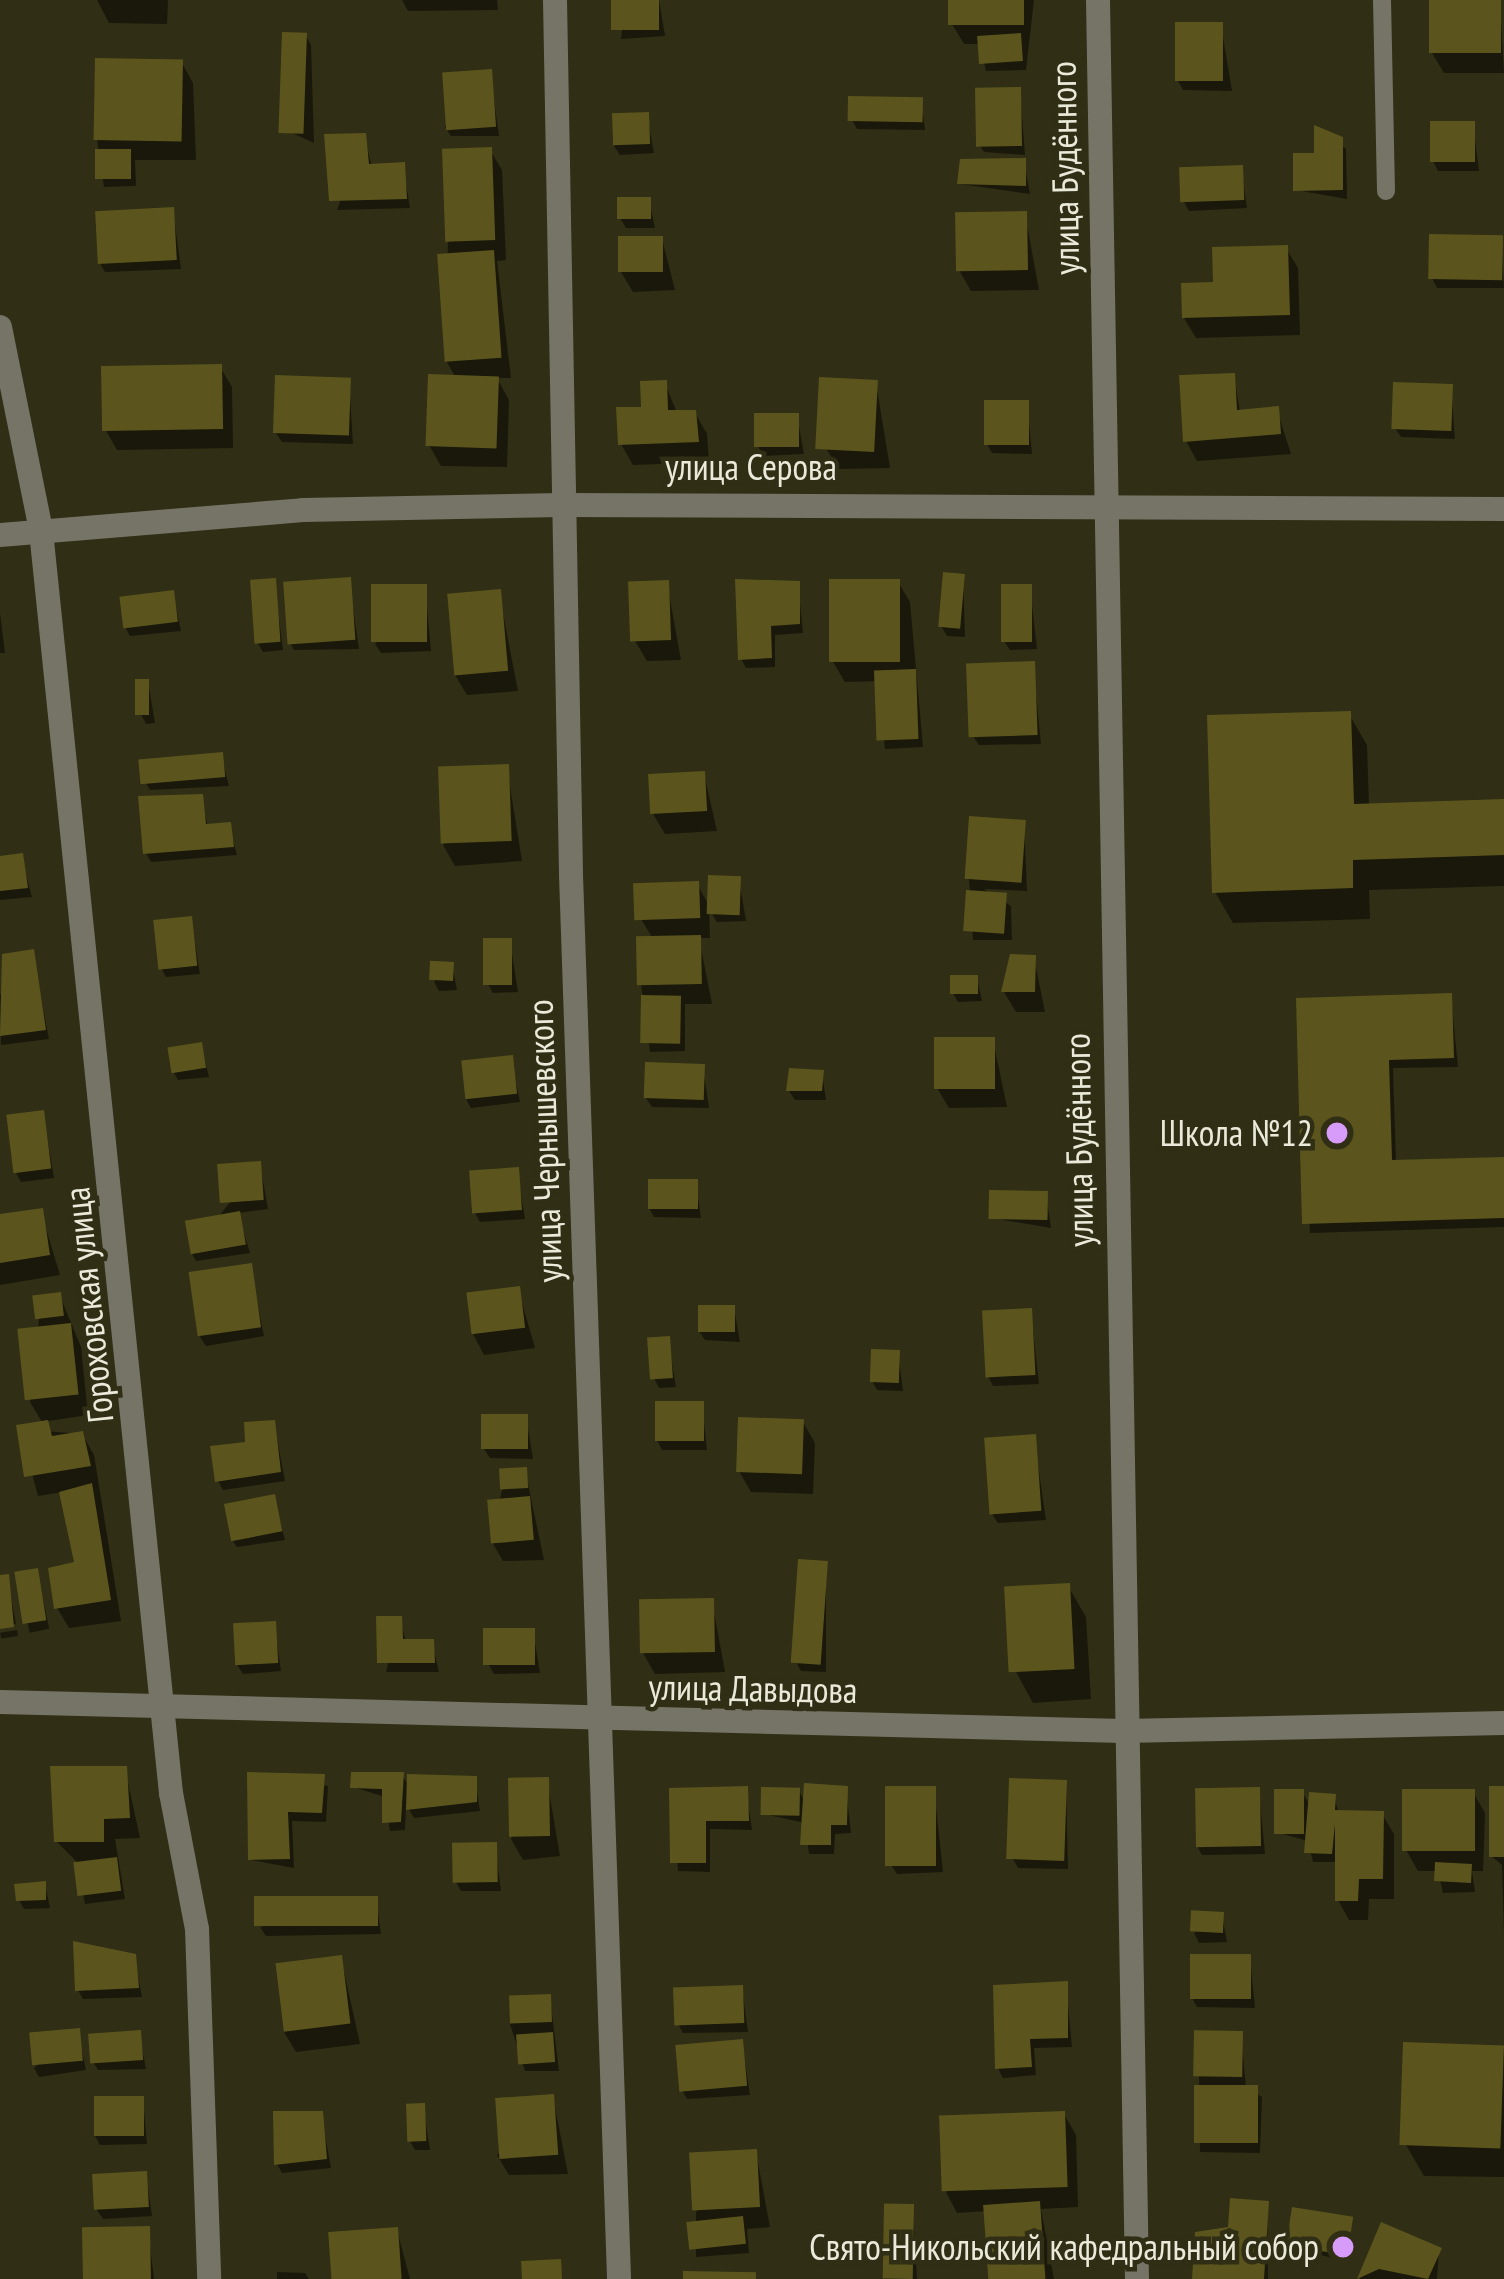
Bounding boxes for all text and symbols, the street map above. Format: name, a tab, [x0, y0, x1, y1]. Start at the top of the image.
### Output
street label: улица Будённого	[1041, 61, 1087, 275]
street label: улица Серова	[665, 445, 837, 489]
street label: улица Чернышевского	[517, 999, 571, 1283]
street label: улица Будённого	[1055, 1033, 1101, 1247]
place label: Школа №12	[1160, 1111, 1313, 1155]
marker: Школа №12	[1324, 1120, 1350, 1146]
street label: Гороховская улица	[54, 1185, 122, 1425]
street label: улица Давыдова	[648, 1665, 858, 1711]
place label: Свято-Никольский кафедральный собор	[809, 2225, 1319, 2269]
marker: Свято-Никольский кафедральный собор	[1330, 2234, 1356, 2260]

